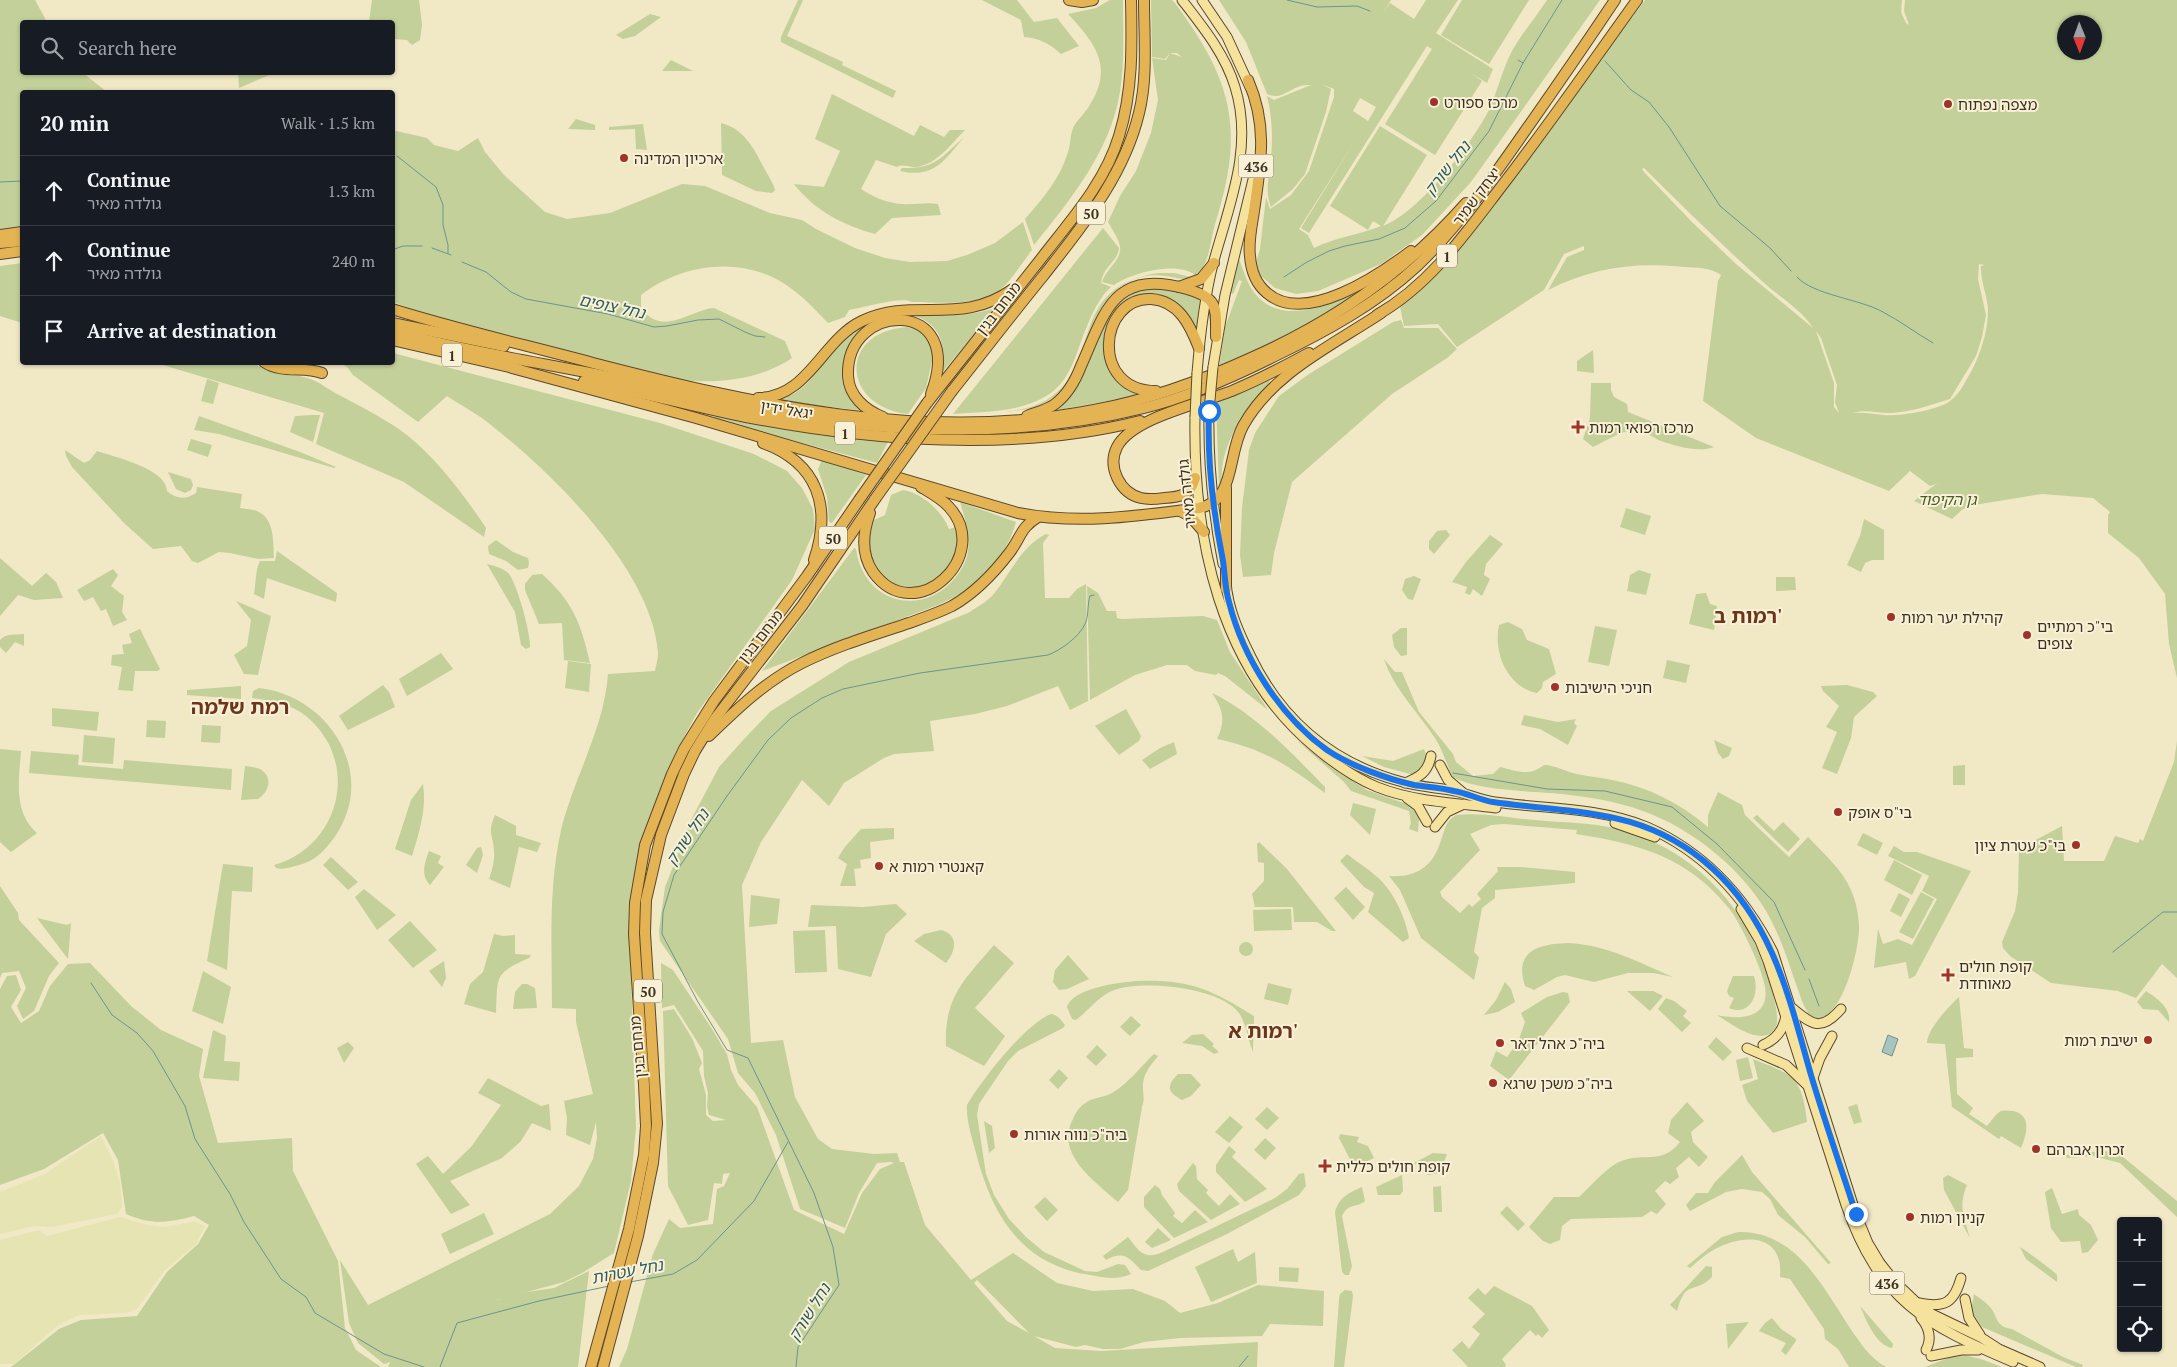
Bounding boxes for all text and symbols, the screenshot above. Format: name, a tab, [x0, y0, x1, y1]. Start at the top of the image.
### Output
north arrow	[2057, 15, 2102, 60]
search box	[20, 20, 395, 75]
icon: search	[38, 34, 66, 62]
text: Search here	[78, 35, 177, 60]
place label: מרכז ספורט	[1444, 92, 1518, 112]
place label: מצפה נפתוח	[1958, 94, 2037, 114]
marker: מרכז ספורט	[1428, 96, 1440, 108]
marker: מצפה נפתוח	[1942, 98, 1954, 110]
text: 20 min	[40, 109, 109, 137]
text: Walk · 1.5 km	[281, 112, 375, 134]
water label: נחל שורק	[1419, 135, 1476, 200]
place label: ארכיון המדינה	[634, 148, 723, 168]
marker: ארכיון המדינה	[618, 152, 630, 164]
road number: 436	[1238, 154, 1274, 178]
street label: יצחק שמיר	[1447, 163, 1505, 229]
text: Continue	[87, 167, 171, 192]
icon: ahead	[40, 177, 68, 205]
text: 1.3 km	[328, 180, 375, 202]
text: גולדה מאיר	[87, 192, 162, 214]
road number: 50	[1077, 202, 1105, 224]
text: Continue	[87, 237, 171, 262]
road number: 1	[1437, 245, 1457, 268]
icon: ahead	[40, 247, 68, 275]
text: 240 m	[332, 250, 375, 272]
text: גולדה מאיר	[87, 262, 162, 284]
street label: מנחם בגין	[971, 277, 1025, 339]
water label: נחל צופים	[577, 288, 648, 324]
icon: arrive	[40, 317, 68, 345]
text: Arrive at destination	[87, 318, 276, 343]
road number: 1	[442, 344, 462, 366]
street label: יגאל ידין	[759, 395, 815, 423]
route start	[1198, 400, 1221, 423]
place label: מרכז רפואי רמות	[1589, 417, 1694, 437]
marker: מרכז רפואי רמות	[1571, 420, 1585, 434]
road number: 1	[835, 422, 855, 444]
street label: גולדה מאיר	[1172, 458, 1200, 530]
park label: גן הקיפוד	[1918, 489, 1978, 509]
road number: 50	[819, 526, 847, 550]
district label: רמות ב'	[1714, 602, 1782, 629]
street label: מנחם בגין	[733, 605, 787, 667]
place label: קהילת יער רמות	[1901, 607, 2003, 627]
marker: קהילת יער רמות	[1885, 611, 1897, 623]
place label: בי"כ רמתיים צופים	[2037, 616, 2114, 653]
marker: בי"כ רמתיים צופים	[2021, 629, 2033, 641]
place label: חניכי הישיבות	[1565, 677, 1652, 697]
marker: חניכי הישיבות	[1549, 681, 1561, 693]
district label: רמת שלמה	[191, 693, 289, 720]
place label: בי"ס אופק	[1848, 802, 1913, 822]
water label: נחל שורק	[660, 804, 714, 870]
marker: בי"ס אופק	[1832, 806, 1844, 818]
place label: בי"כ עטרת ציון	[1974, 835, 2066, 855]
marker: בי"כ עטרת ציון	[2070, 839, 2082, 851]
place label: קאנטרי רמות א	[889, 856, 984, 876]
marker: קאנטרי רמות א	[873, 860, 885, 872]
place label: קופת חולים מאוחדת	[1959, 956, 2032, 993]
marker: קופת חולים מאוחדת	[1941, 968, 1955, 982]
road number: 50	[634, 979, 662, 1002]
street label: מנחם בגין	[624, 1015, 650, 1079]
district label: רמות א'	[1228, 1017, 1298, 1044]
place label: ישיבת רמות	[2064, 1030, 2138, 1050]
place label: ביה"כ אהל דאר	[1510, 1033, 1605, 1053]
marker: ישיבת רמות	[2142, 1034, 2154, 1046]
marker: ביה"כ אהל דאר	[1494, 1037, 1506, 1049]
place label: ביה"כ משכן שרגא	[1503, 1073, 1613, 1093]
marker: ביה"כ משכן שרגא	[1487, 1077, 1499, 1089]
place label: ביה"כ נווה אורות	[1024, 1124, 1128, 1144]
marker: ביה"כ נווה אורות	[1008, 1128, 1020, 1140]
place label: זכרון אברהם	[2046, 1139, 2125, 1159]
marker: זכרון אברהם	[2030, 1143, 2042, 1155]
place label: קופת חולים כללית	[1336, 1156, 1451, 1176]
marker: קופת חולים כללית	[1318, 1159, 1332, 1173]
route end	[1845, 1203, 1868, 1226]
place label: קניון רמות	[1920, 1207, 1985, 1227]
marker: קניון רמות	[1904, 1211, 1916, 1223]
map controls	[2117, 1217, 2162, 1352]
button: +	[2117, 1217, 2162, 1262]
water label: נחל עטרות	[589, 1253, 666, 1289]
button: −	[2117, 1262, 2162, 1307]
road number: 436	[1870, 1272, 1904, 1295]
water label: נחל שורק	[783, 1278, 836, 1345]
button: locate	[2117, 1307, 2162, 1352]

